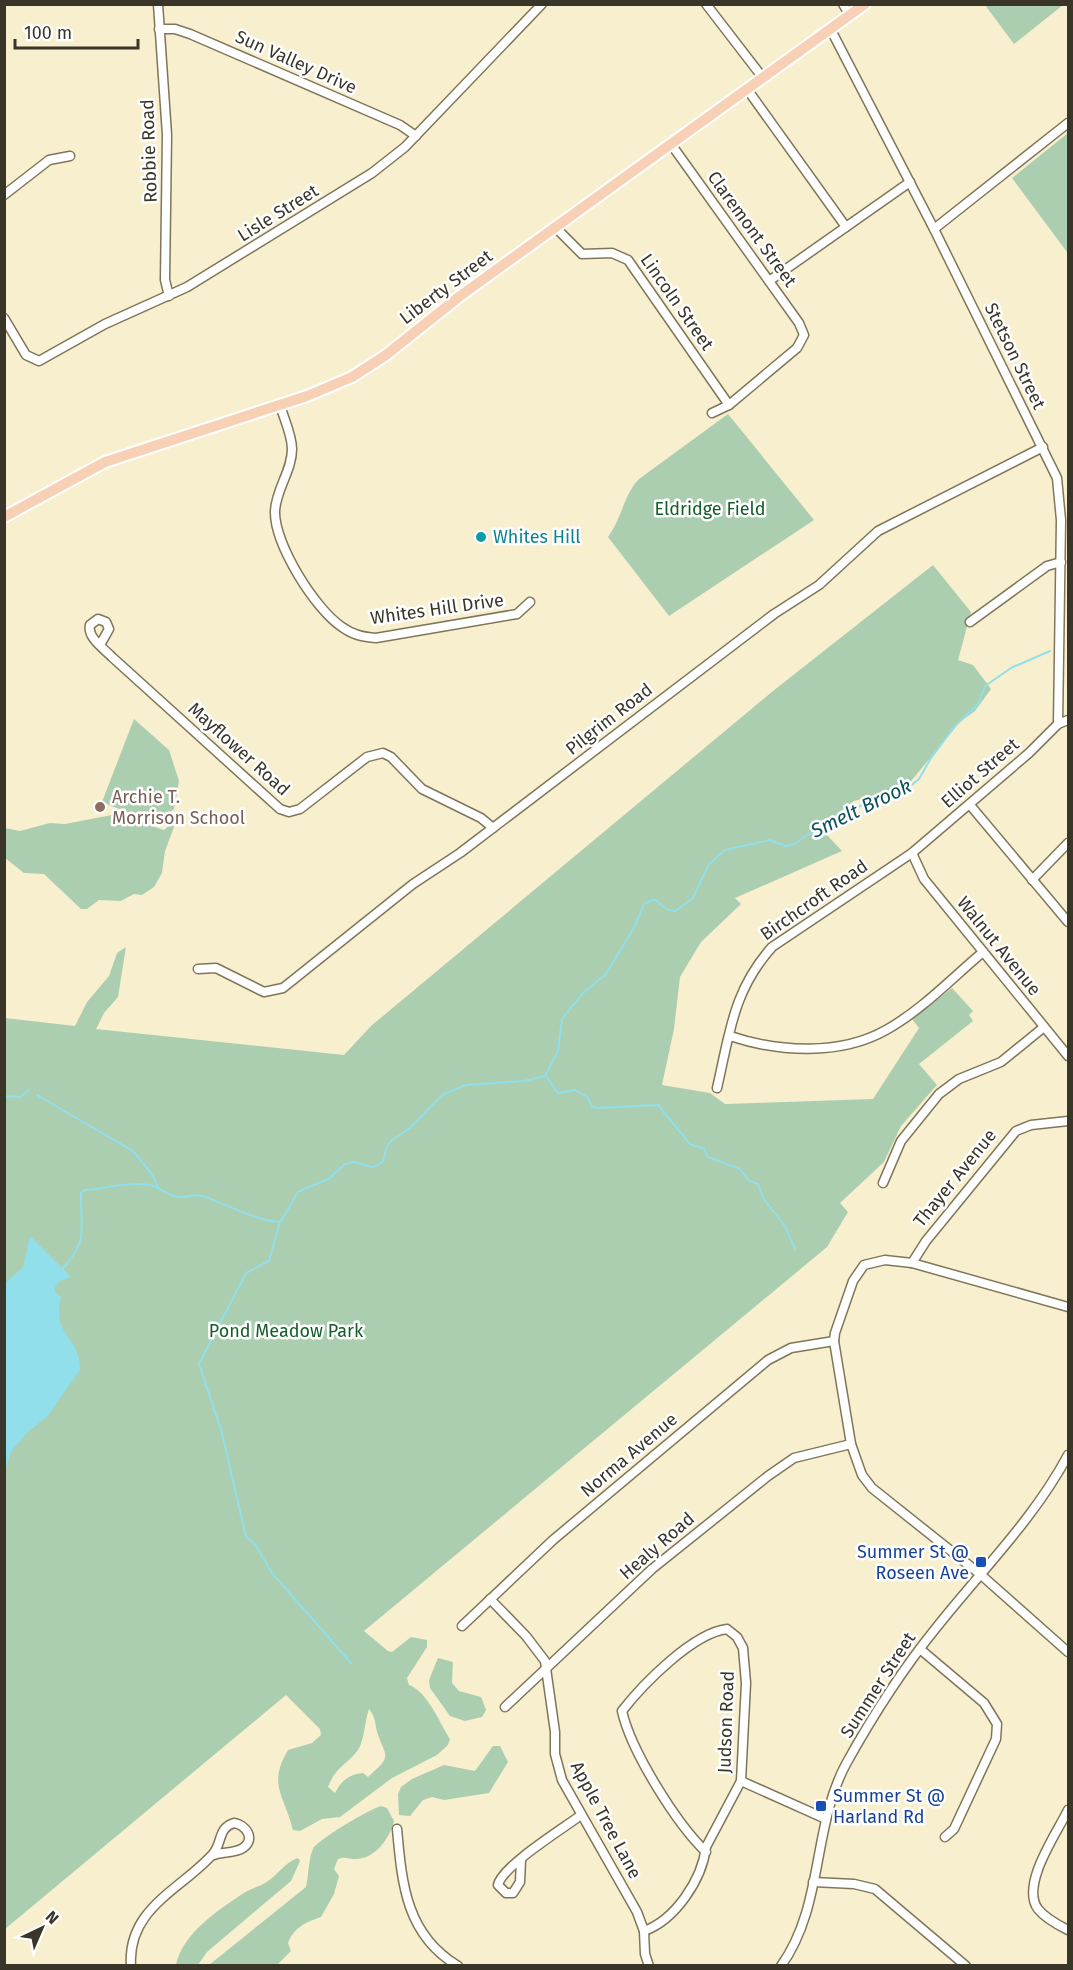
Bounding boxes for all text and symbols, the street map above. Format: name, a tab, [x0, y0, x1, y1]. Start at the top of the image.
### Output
scale bar	[15, 12, 138, 50]
text: 100 m	[24, 22, 72, 44]
street label: Sun Valley Drive	[232, 25, 360, 99]
street label: Robbie Road	[136, 99, 162, 203]
street label: Claremont Street	[703, 167, 802, 292]
street label: Lisle Street	[234, 179, 323, 246]
street label: Liberty Street	[395, 245, 497, 329]
street label: Lincoln Street	[636, 249, 719, 355]
street label: Stetson Street	[980, 299, 1050, 413]
park label: Eldridge Field	[655, 498, 765, 520]
place label: Whites Hill	[493, 526, 581, 548]
marker: Whites Hill	[474, 530, 488, 544]
street label: Whites Hill Drive	[369, 589, 505, 629]
street label: Pilgrim Road	[561, 678, 657, 760]
street label: Mayflower Road	[184, 698, 294, 800]
street label: Elliot Street	[937, 733, 1024, 813]
water label: Smelt Brook	[806, 773, 915, 843]
place label: Archie T. Morrison School	[112, 786, 245, 829]
marker: Archie T. Morrison School	[93, 800, 107, 814]
street label: Birchcroft Road	[756, 855, 872, 945]
street label: Walnut Avenue	[952, 892, 1046, 1000]
street label: Thayer Avenue	[909, 1125, 1001, 1231]
park label: Pond Meadow Park	[209, 1320, 364, 1342]
street label: Norma Avenue	[576, 1408, 682, 1502]
street label: Healy Road	[615, 1508, 699, 1584]
place label: Summer St @ Roseen Ave	[857, 1541, 969, 1584]
marker: Summer St @ Roseen Ave	[974, 1555, 988, 1569]
street label: Summer Street	[836, 1628, 921, 1742]
street label: Judson Road	[713, 1670, 739, 1774]
street label: Apple Tree Lane	[566, 1757, 646, 1883]
place label: Summer St @ Harland Rd	[833, 1785, 945, 1828]
marker: Summer St @ Harland Rd	[814, 1799, 828, 1813]
north arrow	[12, 1898, 72, 1958]
text: N	[42, 1907, 62, 1928]

